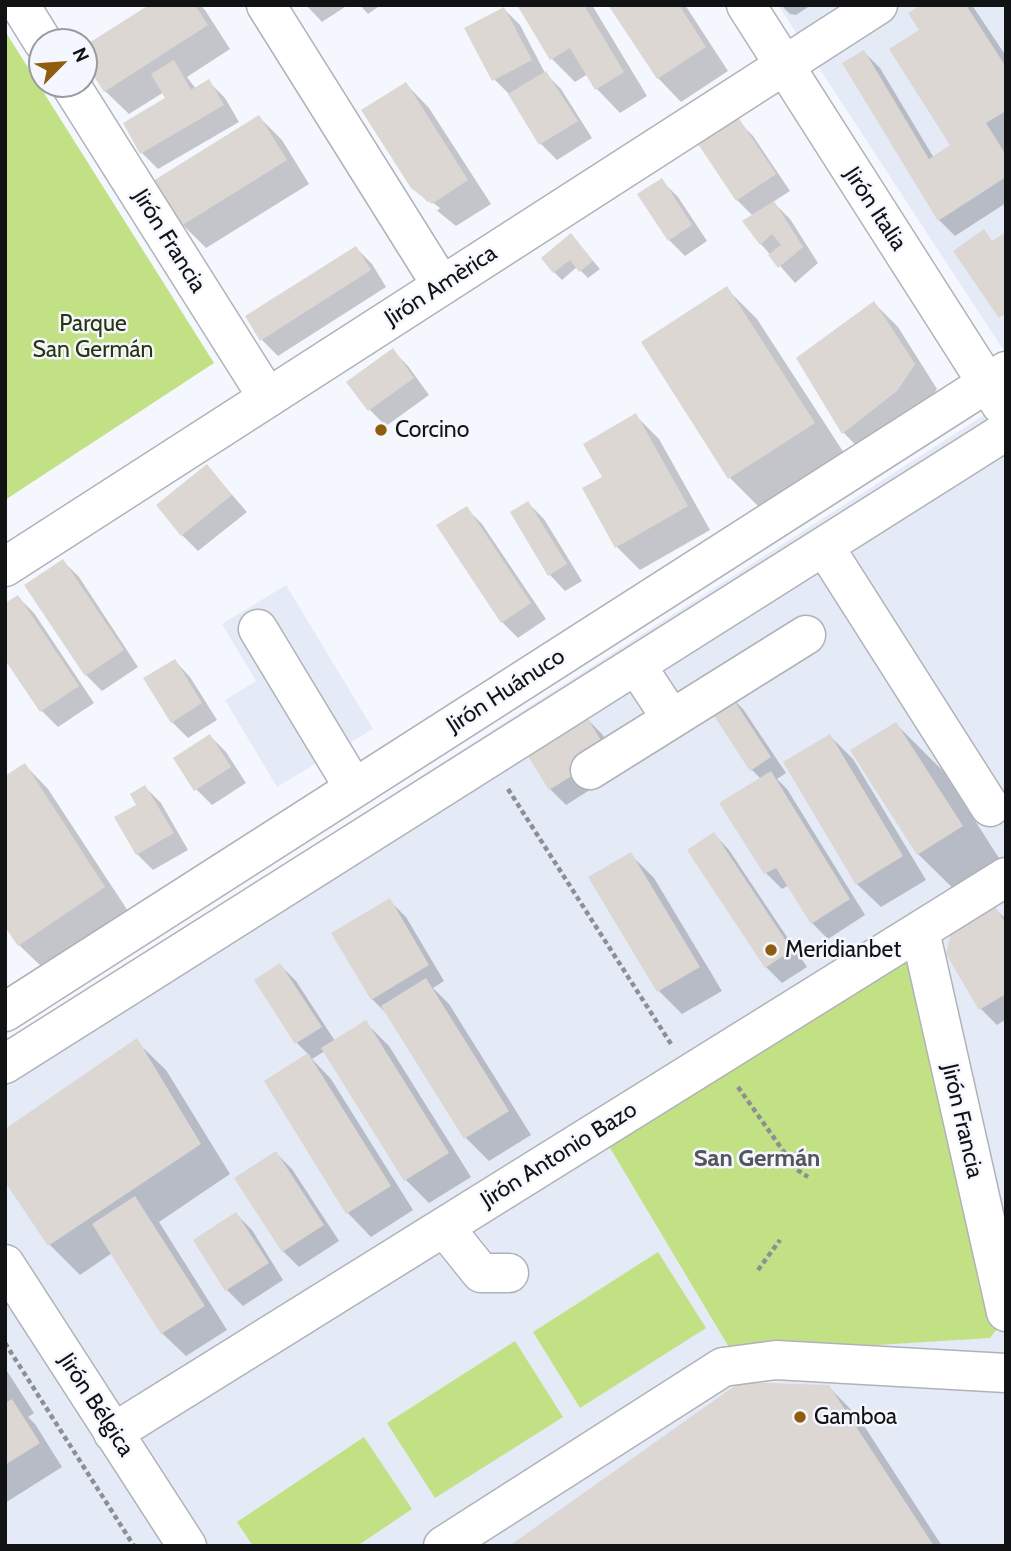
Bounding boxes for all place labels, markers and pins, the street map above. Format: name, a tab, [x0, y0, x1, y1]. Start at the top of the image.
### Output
place label: Corcino	[395, 416, 469, 444]
marker: Corcino	[373, 422, 389, 438]
place label: Meridianbet	[785, 936, 901, 964]
marker: Meridianbet	[763, 942, 779, 958]
place label: Gamboa	[814, 1403, 897, 1431]
marker: Gamboa	[792, 1409, 808, 1425]

